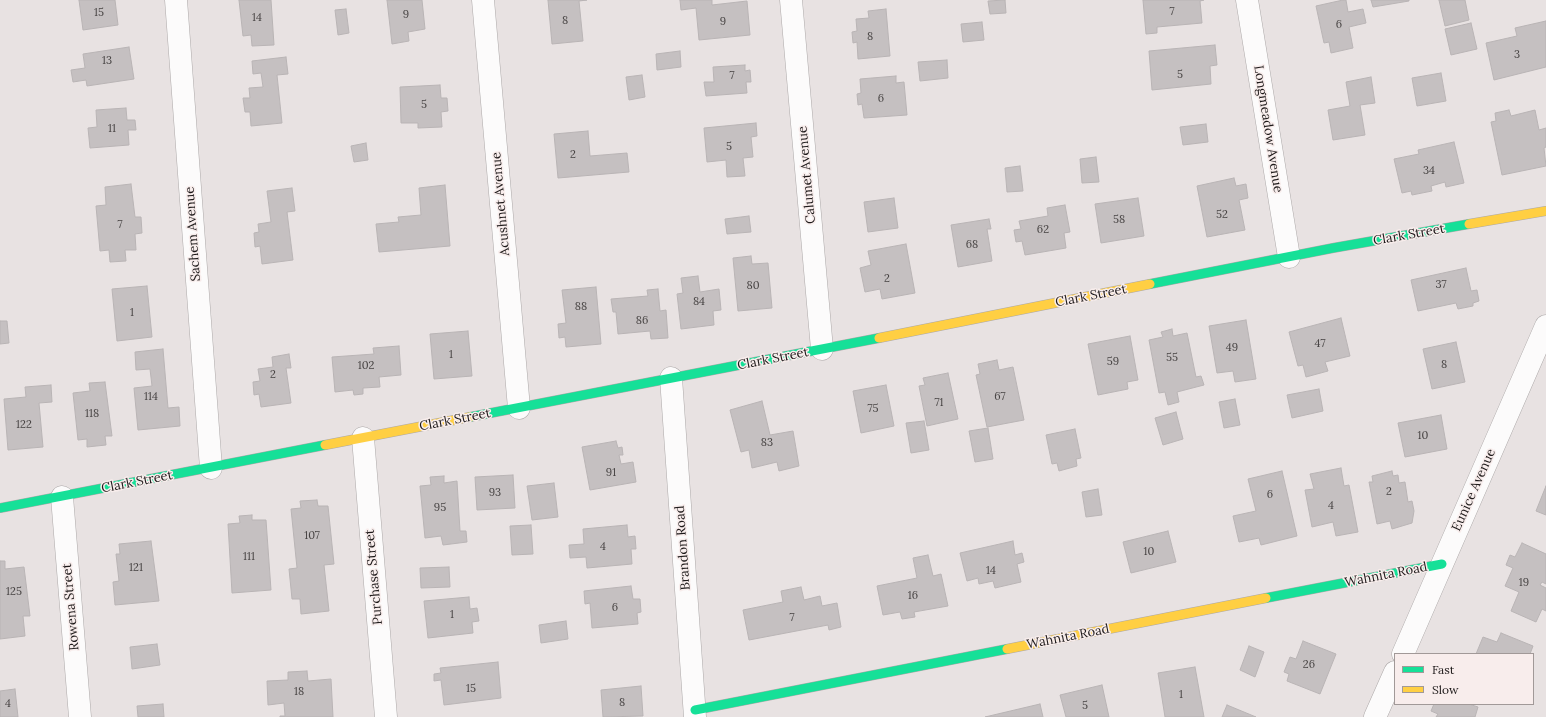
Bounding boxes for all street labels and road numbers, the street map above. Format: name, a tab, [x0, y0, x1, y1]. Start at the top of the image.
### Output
street label: Longmeadow Avenue	[1250, 64, 1286, 194]
street label: Calumet Avenue	[795, 125, 819, 225]
street label: Acushnet Avenue	[489, 151, 513, 257]
street label: Sachem Avenue	[182, 186, 204, 282]
street label: Clark Street	[1372, 221, 1446, 249]
street label: Clark Street	[1054, 281, 1128, 311]
street label: Clark Street	[736, 344, 810, 374]
street label: Clark Street	[418, 405, 492, 435]
street label: Eunice Avenue	[1449, 446, 1499, 534]
street label: Clark Street	[100, 467, 174, 497]
street label: Brandon Road	[672, 505, 694, 591]
street label: Purchase Street	[362, 529, 386, 625]
street label: Wahnita Road	[1343, 559, 1429, 591]
street label: Rowena Street	[59, 563, 83, 651]
street label: Wahnita Road	[1025, 621, 1111, 653]

